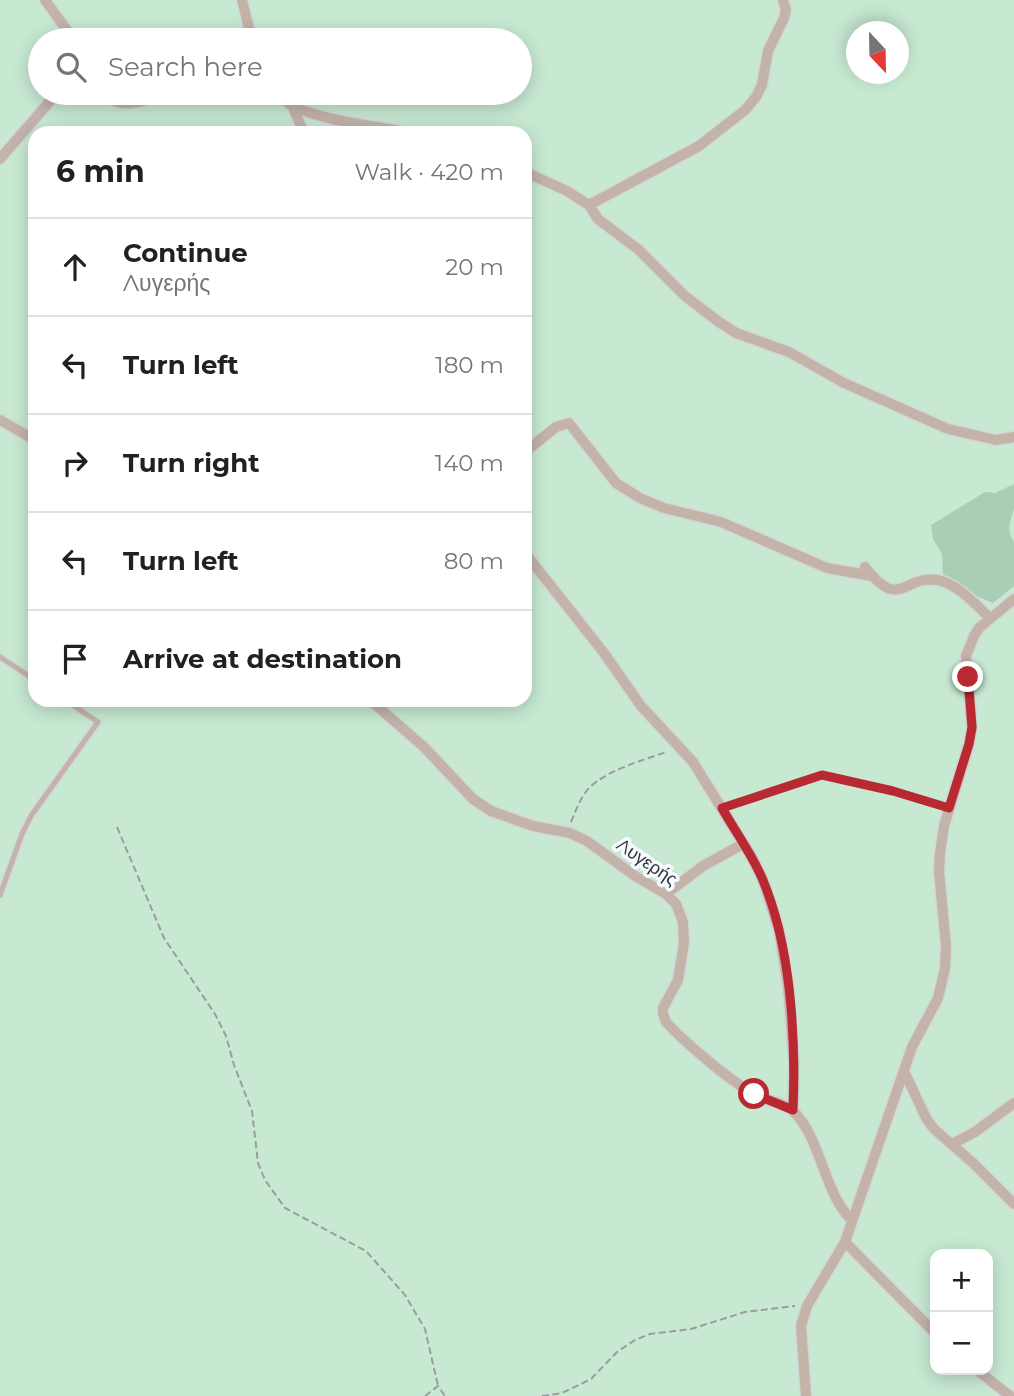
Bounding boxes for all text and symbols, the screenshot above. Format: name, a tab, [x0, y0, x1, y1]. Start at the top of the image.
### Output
north arrow	[846, 21, 909, 84]
search box	[28, 28, 532, 105]
icon: search	[52, 48, 90, 86]
text: Search here	[108, 51, 263, 83]
text: 6 min	[56, 153, 145, 190]
text: Walk · 420 m	[355, 158, 504, 186]
text: Continue	[123, 237, 248, 269]
icon: ahead	[56, 248, 94, 286]
text: 20 m	[445, 253, 504, 281]
text: Λυγερής	[123, 269, 210, 297]
icon: left	[56, 346, 94, 384]
text: Turn left	[123, 349, 239, 381]
text: 180 m	[435, 351, 504, 379]
icon: right	[56, 444, 94, 482]
text: Turn right	[123, 447, 259, 479]
text: 140 m	[435, 449, 504, 477]
icon: left	[56, 542, 94, 580]
text: Turn left	[123, 545, 239, 577]
text: 80 m	[444, 547, 504, 575]
icon: arrive	[56, 640, 94, 678]
text: Arrive at destination	[123, 643, 402, 675]
route end	[952, 661, 983, 692]
street label: Λυγερής	[613, 834, 682, 890]
route start	[738, 1078, 769, 1109]
map controls	[930, 1249, 993, 1375]
button: +	[930, 1249, 993, 1312]
button: −	[930, 1312, 993, 1375]

